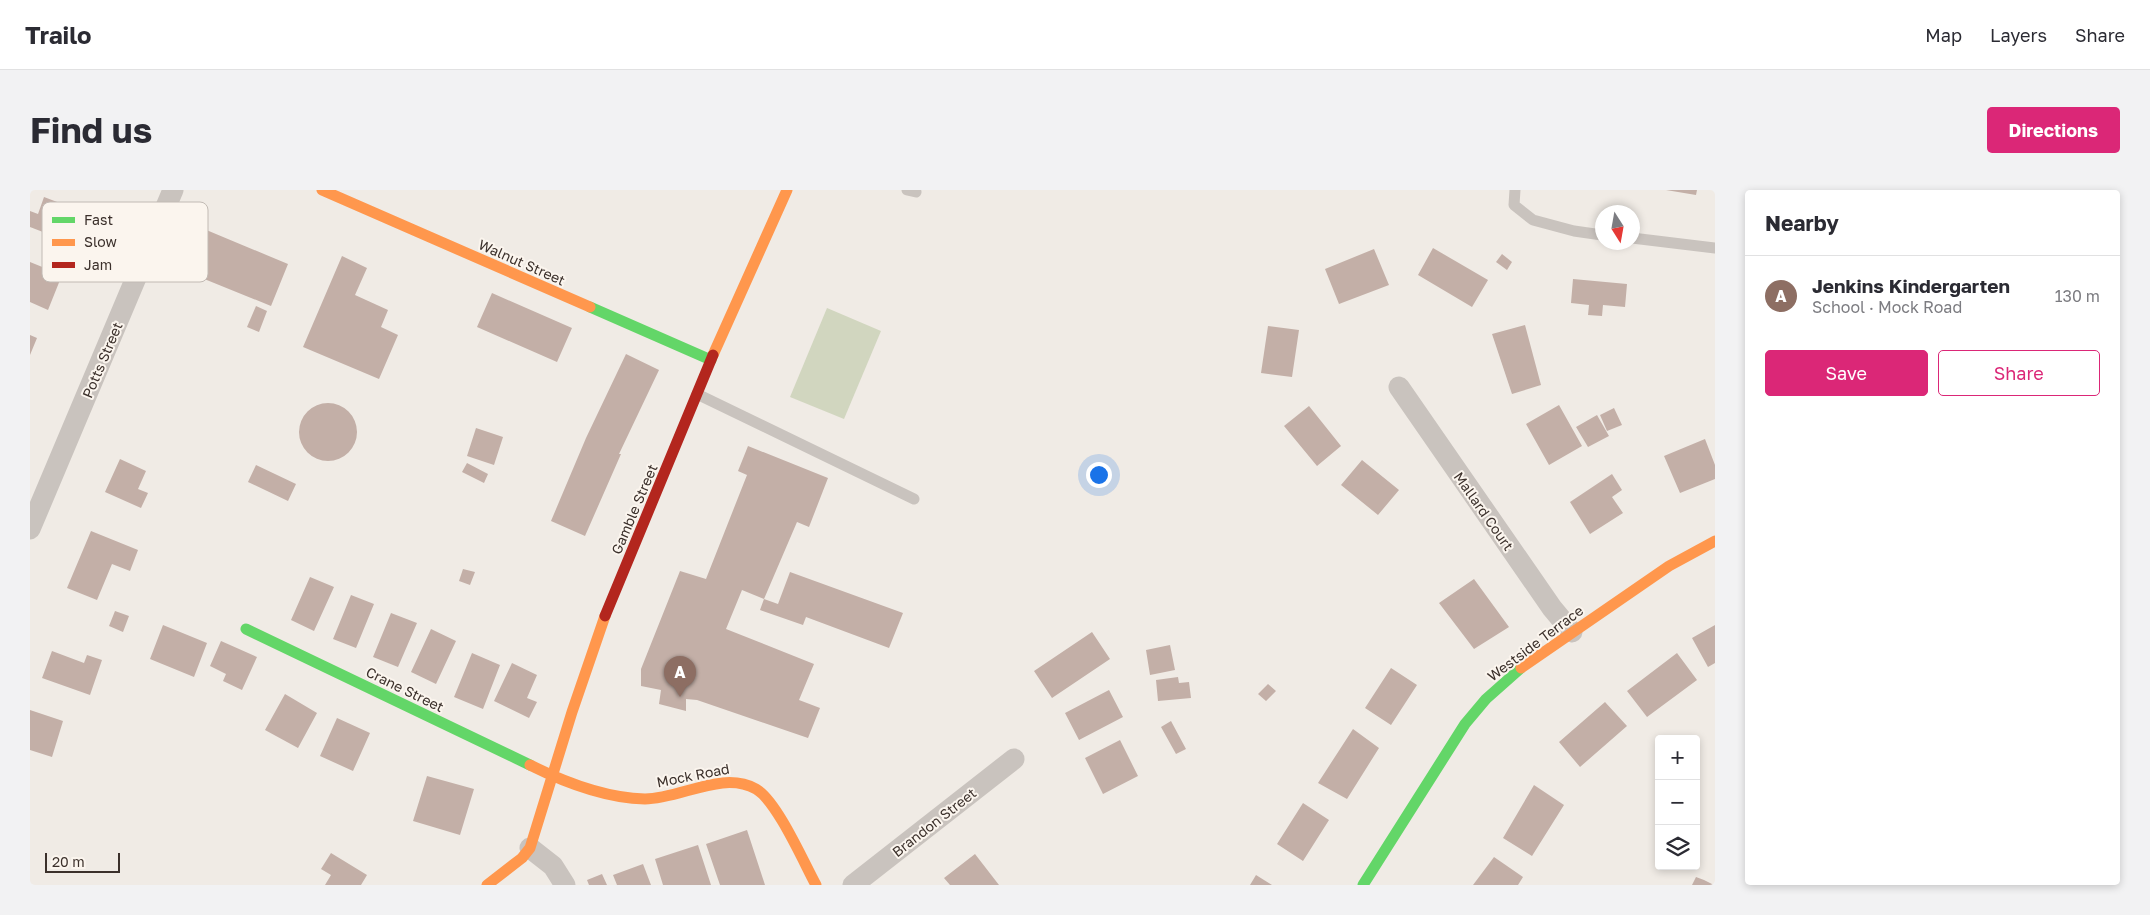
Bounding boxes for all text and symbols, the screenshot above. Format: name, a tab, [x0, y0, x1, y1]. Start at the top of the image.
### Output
text: Trailo	[25, 20, 91, 49]
text: Map	[1925, 24, 1962, 46]
text: Layers	[1990, 24, 2047, 46]
text: Share	[2075, 24, 2125, 46]
button: Directions	[1987, 107, 2120, 153]
text: Find us	[30, 109, 152, 151]
legend	[42, 202, 208, 282]
north arrow	[1595, 205, 1640, 250]
text: Nearby	[1765, 210, 1839, 236]
text: Fast	[84, 211, 113, 228]
text: Slow	[84, 233, 117, 250]
street label: Walnut Street	[476, 235, 568, 289]
text: Jam	[84, 256, 112, 273]
text: Jenkins Kindergarten	[1812, 274, 2010, 297]
text: A	[1775, 286, 1787, 306]
text: 130 m	[2055, 286, 2100, 306]
text: School · Mock Road	[1812, 297, 1962, 317]
street label: Potts Street	[78, 319, 126, 401]
button: Save	[1765, 350, 1928, 396]
button: Share	[1938, 350, 2100, 396]
street label: Gamble Street	[607, 461, 661, 557]
your location	[1086, 462, 1112, 488]
street label: Mallard Court	[1451, 468, 1517, 554]
street label: Westside Terrace	[1484, 601, 1586, 685]
pin: A	[664, 656, 696, 697]
street label: Crane Street	[363, 663, 447, 715]
map controls	[1655, 735, 1700, 870]
button: +	[1655, 735, 1700, 780]
street label: Mock Road	[655, 760, 731, 790]
button: −	[1655, 780, 1700, 825]
street label: Brandon Street	[889, 784, 979, 860]
button: layers	[1655, 825, 1700, 870]
scale bar	[45, 850, 120, 873]
text: 20 m	[52, 853, 85, 870]

